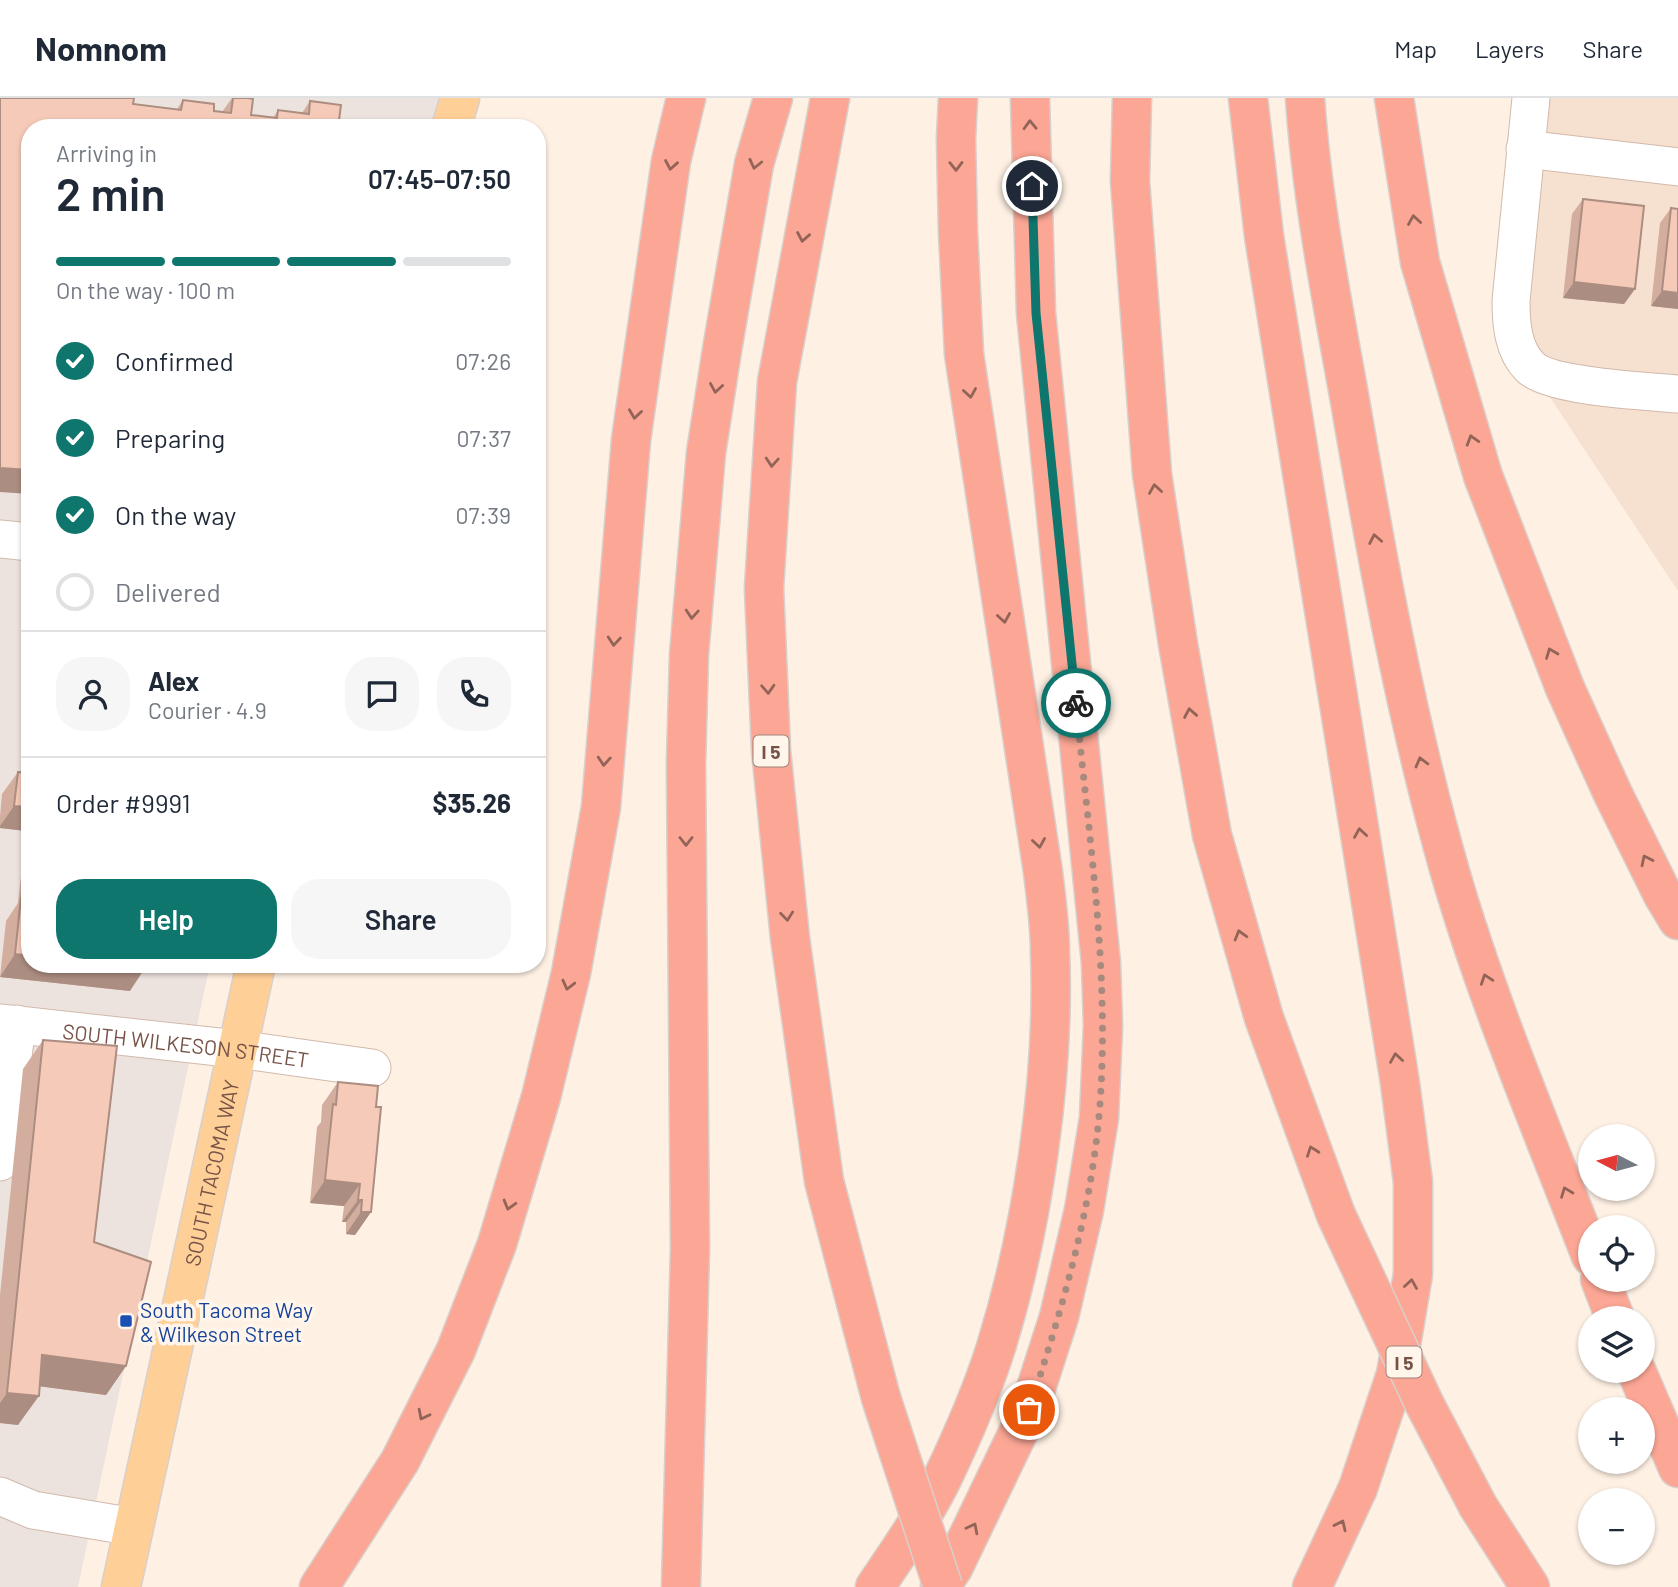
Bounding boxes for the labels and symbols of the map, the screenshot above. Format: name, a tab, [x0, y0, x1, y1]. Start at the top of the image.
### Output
one-way arrow	[1022, 119, 1037, 130]
pin	[1002, 156, 1062, 216]
one-way arrow	[749, 158, 763, 170]
one-way arrow	[664, 159, 679, 171]
one-way arrow	[949, 161, 964, 172]
one-way arrow	[1406, 214, 1421, 226]
one-way arrow	[796, 231, 811, 243]
one-way arrow	[709, 382, 724, 394]
one-way arrow	[962, 387, 977, 399]
one-way arrow	[627, 408, 642, 420]
one-way arrow	[1465, 434, 1480, 446]
one-way arrow	[765, 457, 780, 468]
one-way arrow	[1147, 483, 1162, 495]
one-way arrow	[1368, 533, 1383, 545]
one-way arrow	[685, 609, 700, 620]
one-way arrow	[996, 612, 1011, 624]
one-way arrow	[607, 635, 622, 646]
one-way arrow	[1546, 647, 1560, 659]
courier	[1041, 668, 1111, 738]
one-way arrow	[760, 684, 775, 695]
one-way arrow	[1183, 707, 1198, 719]
road number: I 5	[754, 736, 788, 766]
one-way arrow	[597, 756, 612, 767]
one-way arrow	[1415, 756, 1429, 768]
one-way arrow	[1353, 828, 1368, 839]
one-way arrow	[678, 836, 694, 847]
one-way arrow	[1031, 837, 1046, 849]
one-way arrow	[1640, 855, 1654, 867]
one-way arrow	[780, 910, 795, 922]
one-way arrow	[1234, 929, 1249, 941]
one-way arrow	[1480, 974, 1494, 986]
one-way arrow	[562, 979, 576, 991]
street label: SOUTH WILKESON STREET	[61, 1017, 311, 1071]
one-way arrow	[1389, 1052, 1404, 1064]
street label: SOUTH TACOMA WAY	[179, 1077, 243, 1268]
north arrow	[1578, 1124, 1656, 1200]
one-way arrow	[1307, 1145, 1321, 1157]
one-way arrow	[1561, 1187, 1575, 1199]
one-way arrow	[502, 1199, 517, 1211]
one-way arrow	[1403, 1278, 1418, 1290]
place label: South Tacoma Way & Wilkeson Street	[140, 1297, 313, 1346]
marker: South Tacoma Way & Wilkeson Street	[118, 1313, 134, 1329]
road number: I 5	[1386, 1346, 1422, 1378]
pin	[999, 1380, 1059, 1440]
one-way arrow	[418, 1408, 431, 1420]
one-way arrow	[1333, 1520, 1347, 1532]
one-way arrow	[965, 1522, 979, 1535]

